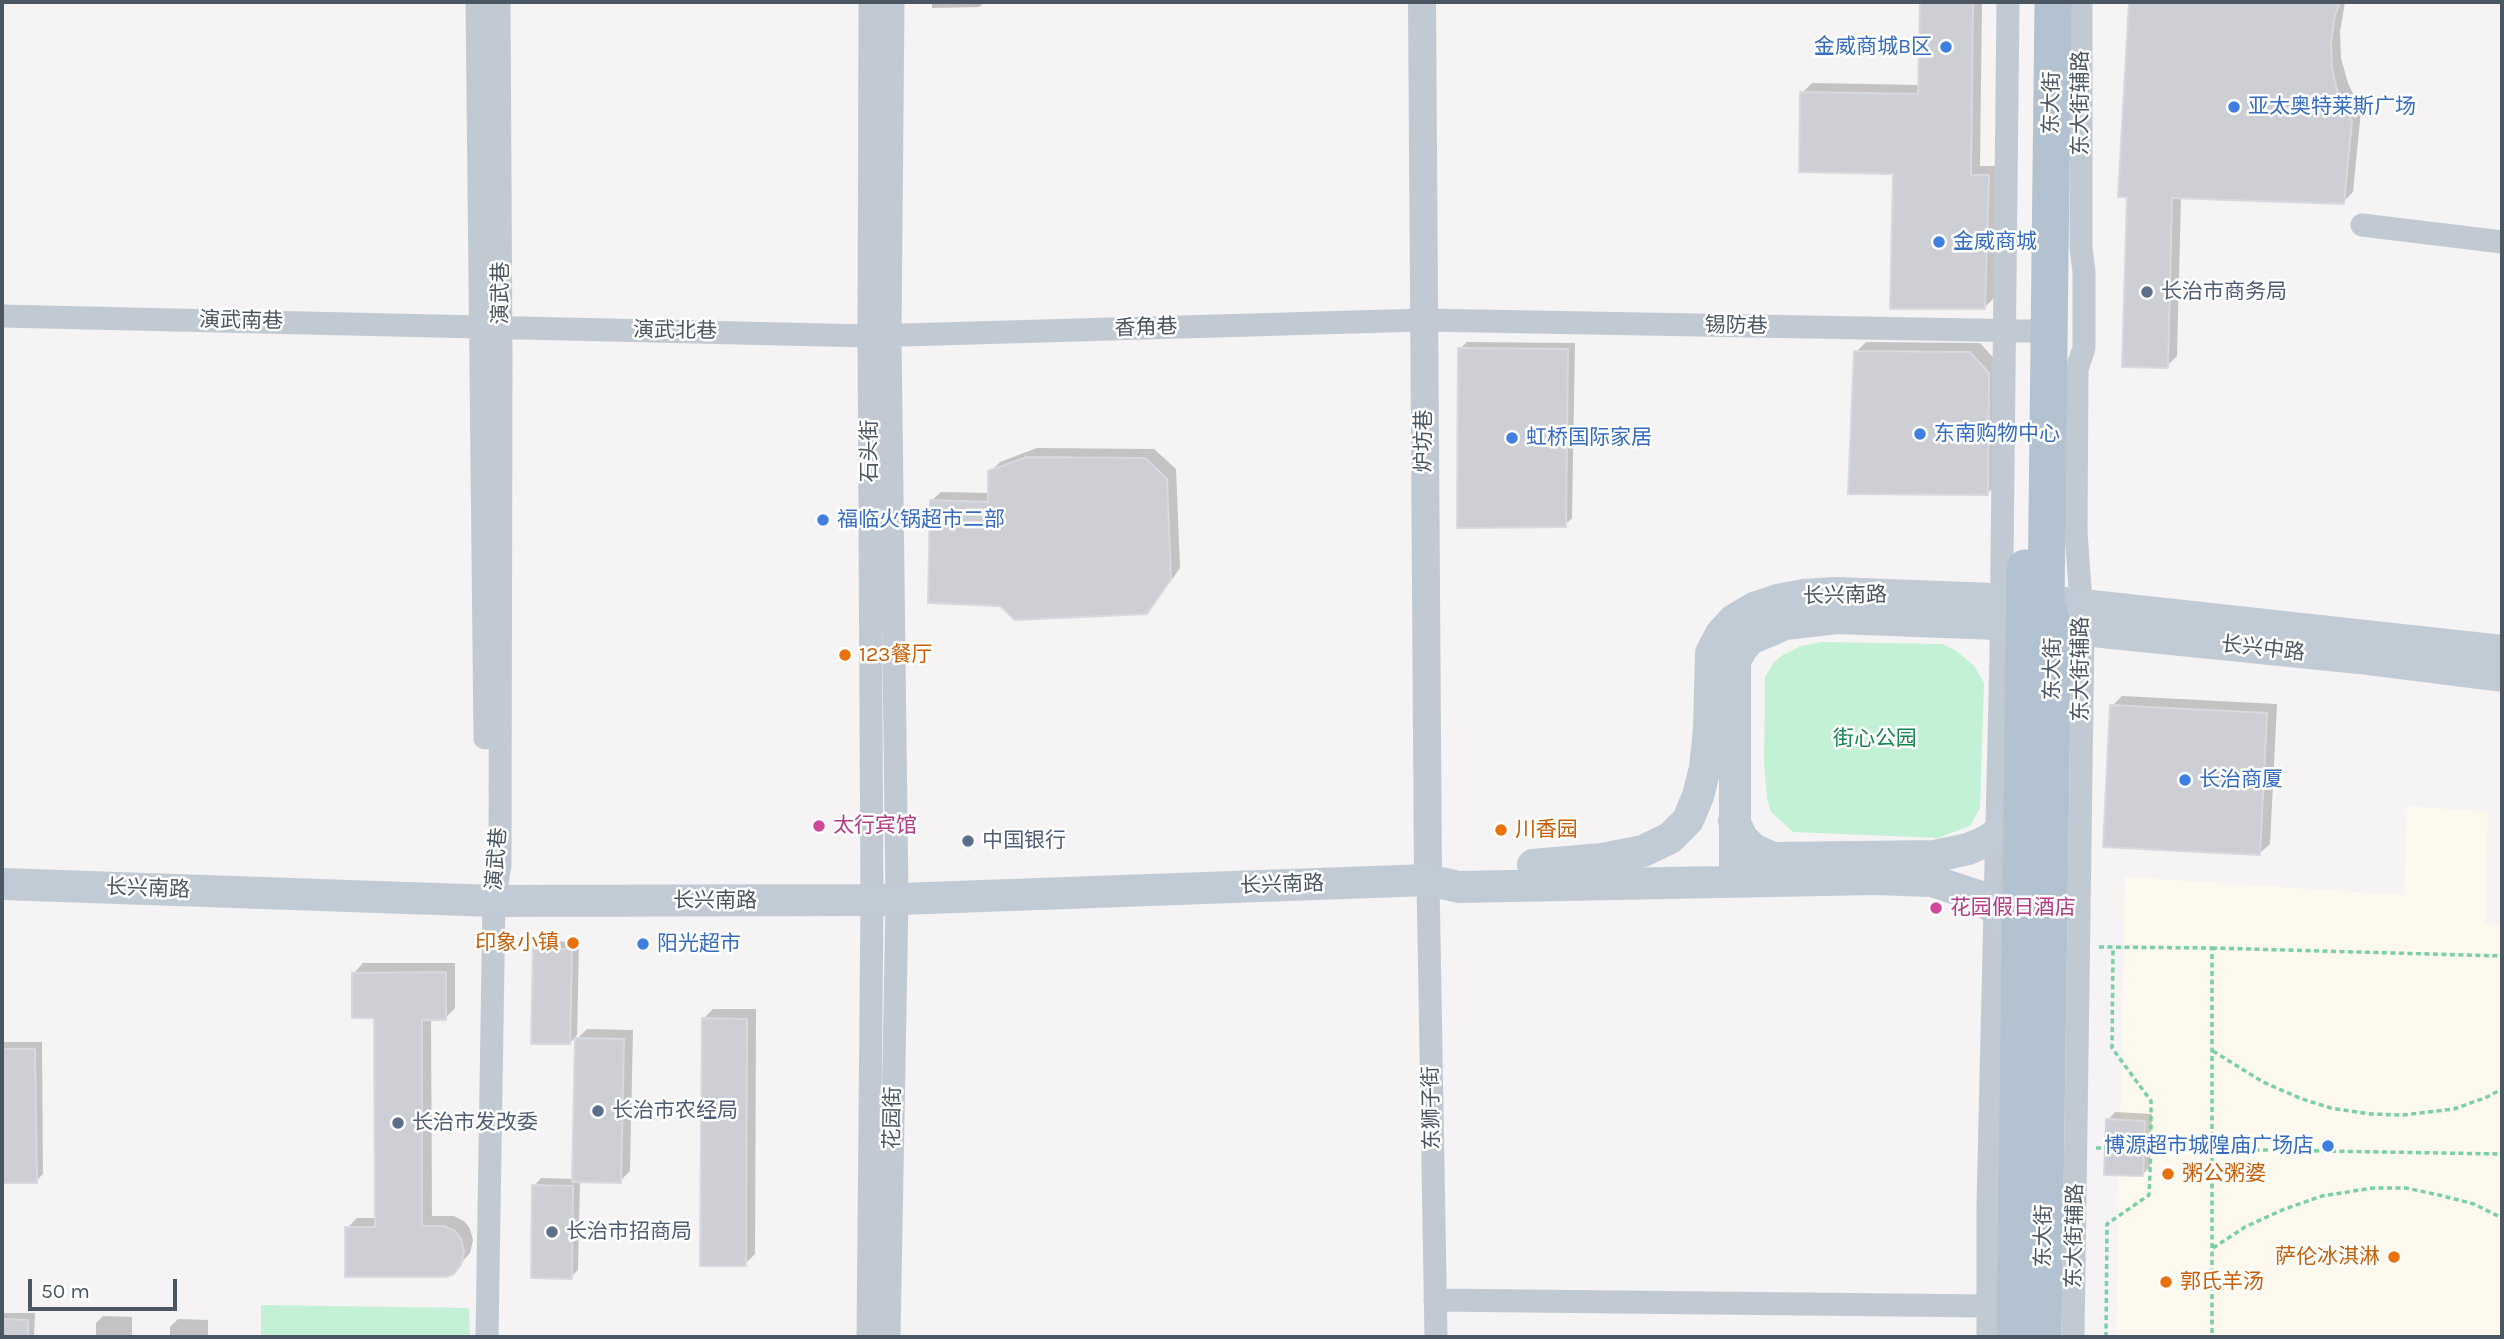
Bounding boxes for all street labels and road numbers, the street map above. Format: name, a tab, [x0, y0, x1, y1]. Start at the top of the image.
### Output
street label: 东大街辅路	[2068, 51, 2094, 155]
street label: 东大街	[2039, 71, 2065, 135]
street label: 演武巷	[488, 262, 514, 324]
street label: 演武南巷	[199, 308, 283, 334]
street label: 锡防巷	[1704, 313, 1768, 339]
street label: 香角巷	[1114, 314, 1178, 342]
street label: 演武北巷	[633, 318, 717, 344]
street label: 炉坊巷	[1411, 410, 1437, 472]
street label: 石头街	[857, 420, 883, 482]
street label: 长兴南路	[1803, 583, 1887, 609]
street label: 东大街辅路	[2068, 617, 2094, 721]
street label: 长兴中路	[2220, 632, 2306, 666]
street label: 东大街	[2040, 637, 2066, 701]
street label: 演武巷	[482, 827, 512, 891]
street label: 长兴南路	[1240, 871, 1324, 899]
street label: 长兴南路	[106, 875, 190, 903]
street label: 长兴南路	[673, 888, 757, 914]
street label: 东狮子街	[1419, 1066, 1445, 1150]
street label: 花园街	[880, 1086, 906, 1150]
street label: 东大街辅路	[2061, 1183, 2089, 1289]
street label: 东大街	[2031, 1204, 2057, 1268]

